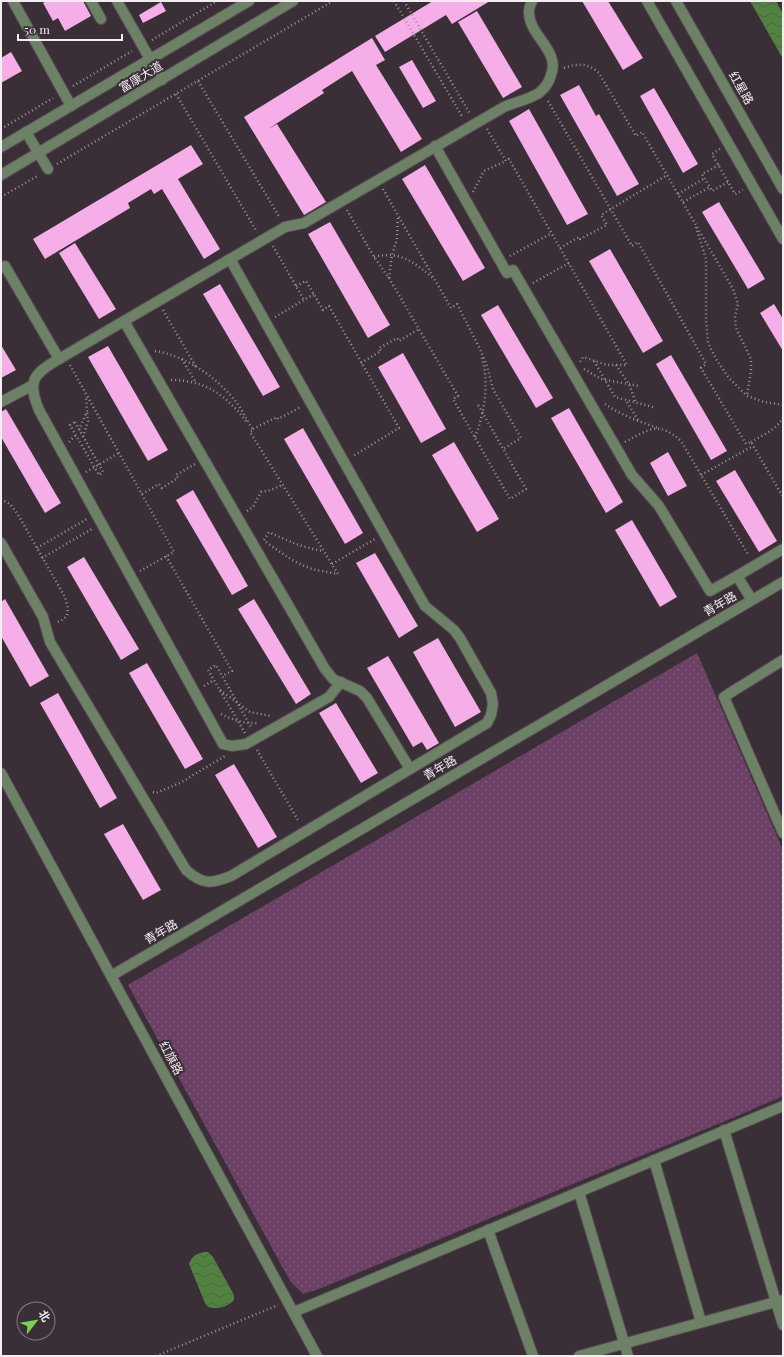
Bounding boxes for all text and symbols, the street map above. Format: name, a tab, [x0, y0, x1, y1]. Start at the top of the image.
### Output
scale bar	[18, 16, 122, 42]
text: 50 m	[24, 21, 50, 37]
street label: 富康大道	[116, 57, 165, 95]
street label: 红星路	[726, 68, 758, 107]
street label: 青年路	[700, 587, 739, 619]
street label: 青年路	[420, 751, 459, 783]
street label: 青年路	[141, 915, 180, 947]
street label: 红旗路	[156, 1038, 187, 1077]
north arrow	[16, 1301, 56, 1341]
text: 北	[36, 1307, 54, 1324]

